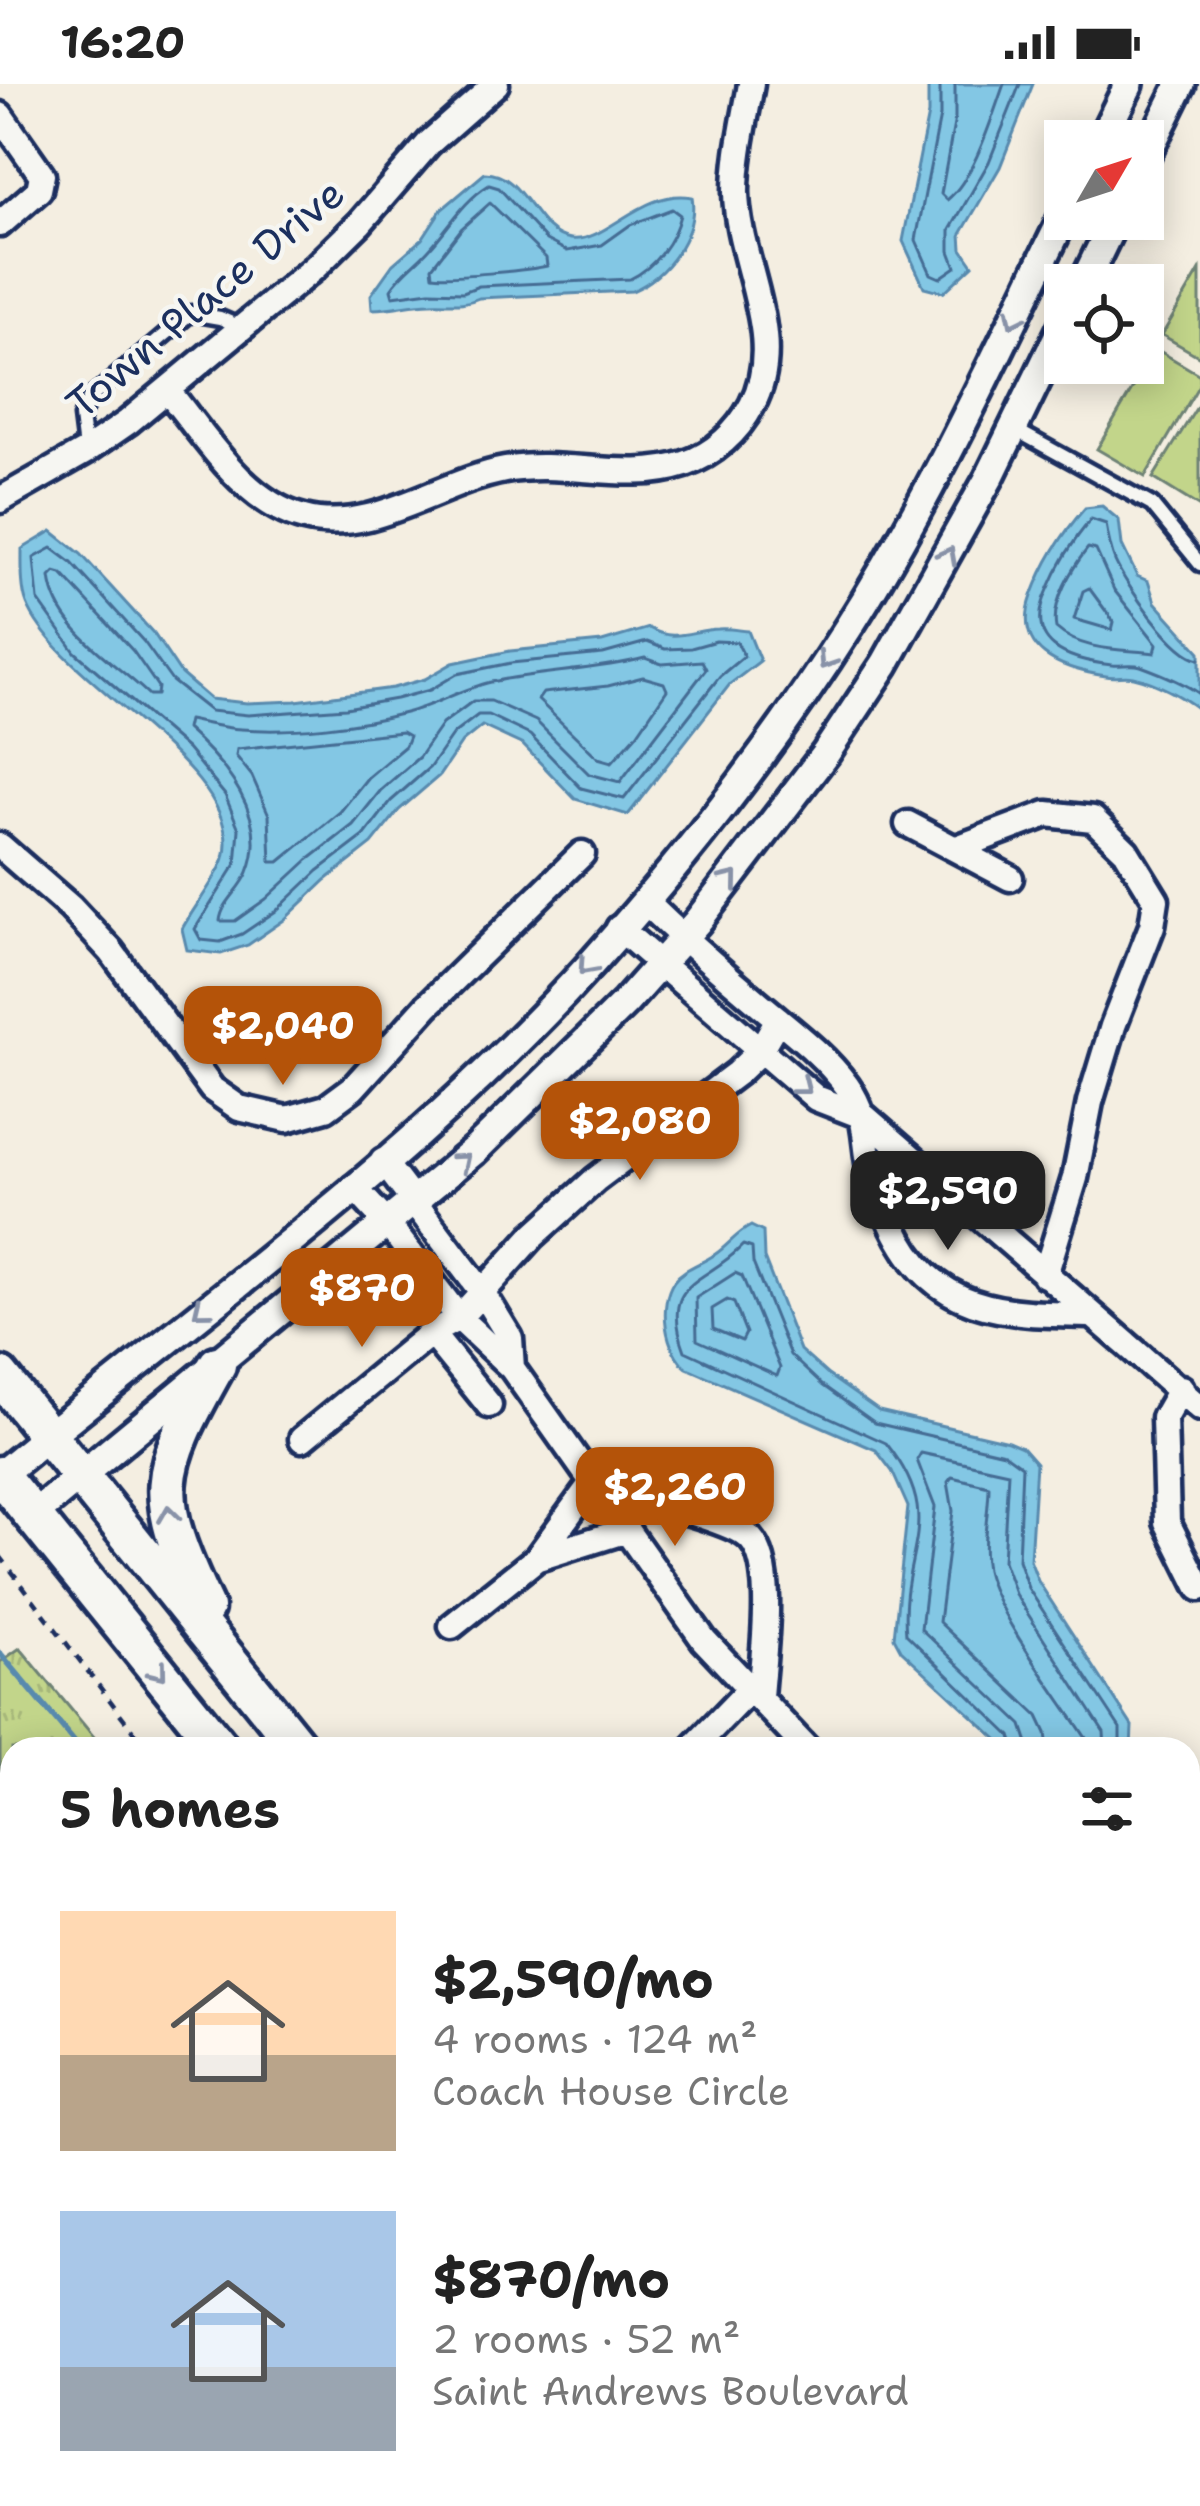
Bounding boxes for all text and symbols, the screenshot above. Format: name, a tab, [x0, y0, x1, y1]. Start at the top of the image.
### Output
text: 16:20	[60, 12, 186, 72]
north arrow	[1044, 120, 1164, 240]
map controls	[1044, 120, 1164, 384]
street label: Town Place Drive	[54, 165, 356, 431]
button: locate	[1044, 264, 1164, 384]
one-way arrow	[1004, 307, 1028, 328]
one-way arrow	[934, 547, 957, 568]
one-way arrow	[819, 648, 841, 670]
one-way arrow	[717, 871, 738, 893]
one-way arrow	[579, 954, 600, 975]
pin: $2,040	[185, 986, 381, 1088]
text: $2,040	[211, 999, 355, 1051]
one-way arrow	[789, 1072, 811, 1094]
pin: $2,080	[542, 1081, 738, 1183]
text: $2,080	[568, 1094, 712, 1146]
pin: $2,590	[850, 1151, 1046, 1253]
one-way arrow	[448, 1153, 470, 1175]
text: $2,590	[877, 1164, 1019, 1216]
pin: $870	[291, 1248, 433, 1350]
text: $870	[308, 1261, 416, 1313]
one-way arrow	[193, 1296, 215, 1318]
pin: $2,260	[577, 1447, 773, 1549]
text: $2,260	[603, 1460, 747, 1512]
one-way arrow	[157, 1504, 183, 1524]
one-way arrow	[145, 1658, 166, 1680]
text: 5 homes	[60, 1775, 280, 1843]
icon: filters	[1074, 1776, 1140, 1842]
text: $2,590/mo	[432, 1945, 714, 2013]
icon: home	[156, 1959, 300, 2103]
text: 4 rooms · 124 m²	[432, 2013, 758, 2065]
text: Coach House Circle	[432, 2065, 790, 2117]
text: $870/mo	[432, 2245, 670, 2313]
icon: home	[156, 2259, 300, 2403]
text: 2 rooms · 52 m²	[432, 2313, 741, 2365]
text: Saint Andrews Boulevard	[432, 2365, 909, 2417]

